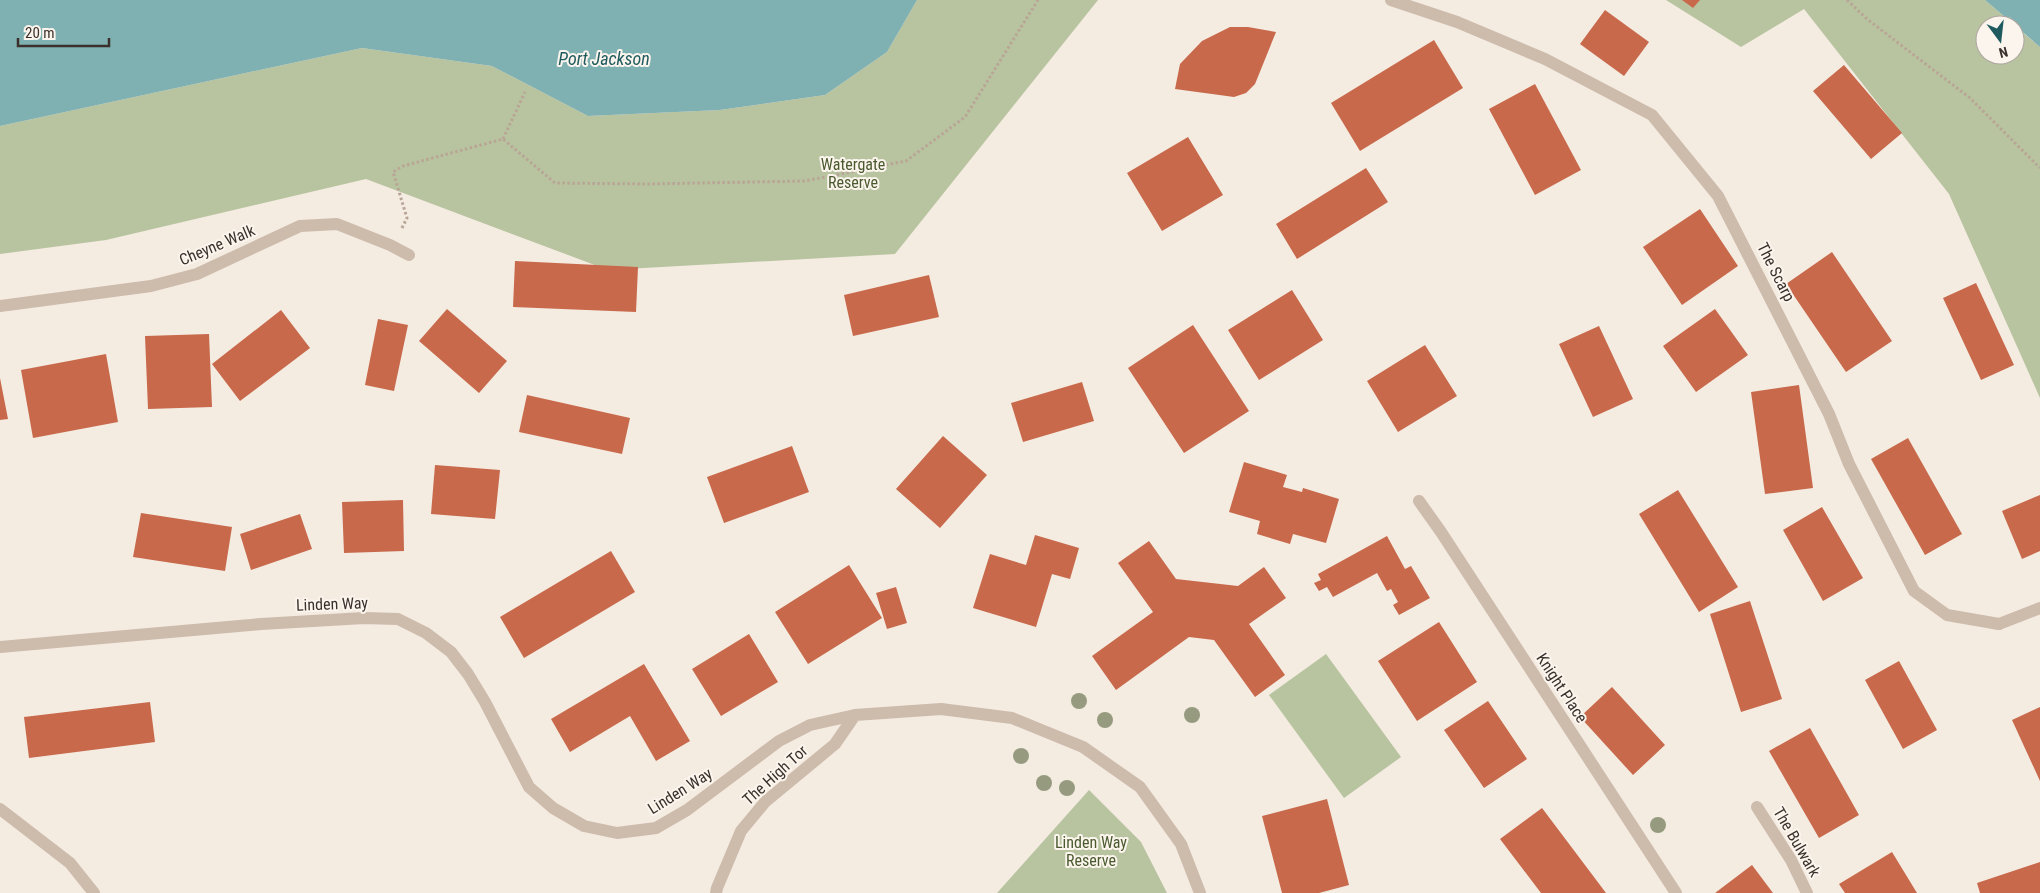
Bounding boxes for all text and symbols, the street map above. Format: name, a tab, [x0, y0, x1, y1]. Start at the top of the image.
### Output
scale bar	[18, 15, 109, 47]
north arrow	[1975, 15, 2025, 65]
text: 20 m	[25, 24, 55, 42]
text: N	[1997, 44, 2010, 61]
water label: Port Jackson	[558, 48, 650, 69]
park label: Watergate Reserve	[821, 155, 885, 192]
street label: Cheyne Walk	[176, 220, 258, 269]
street label: The Scarp	[1753, 239, 1799, 305]
street label: Linden Way	[296, 593, 369, 615]
street label: Knight Place	[1532, 650, 1592, 726]
street label: The High Tor	[739, 741, 811, 809]
street label: Linden Way	[644, 764, 716, 818]
street label: The Bulwark	[1769, 804, 1825, 881]
park label: Linden Way Reserve	[1055, 833, 1127, 870]

